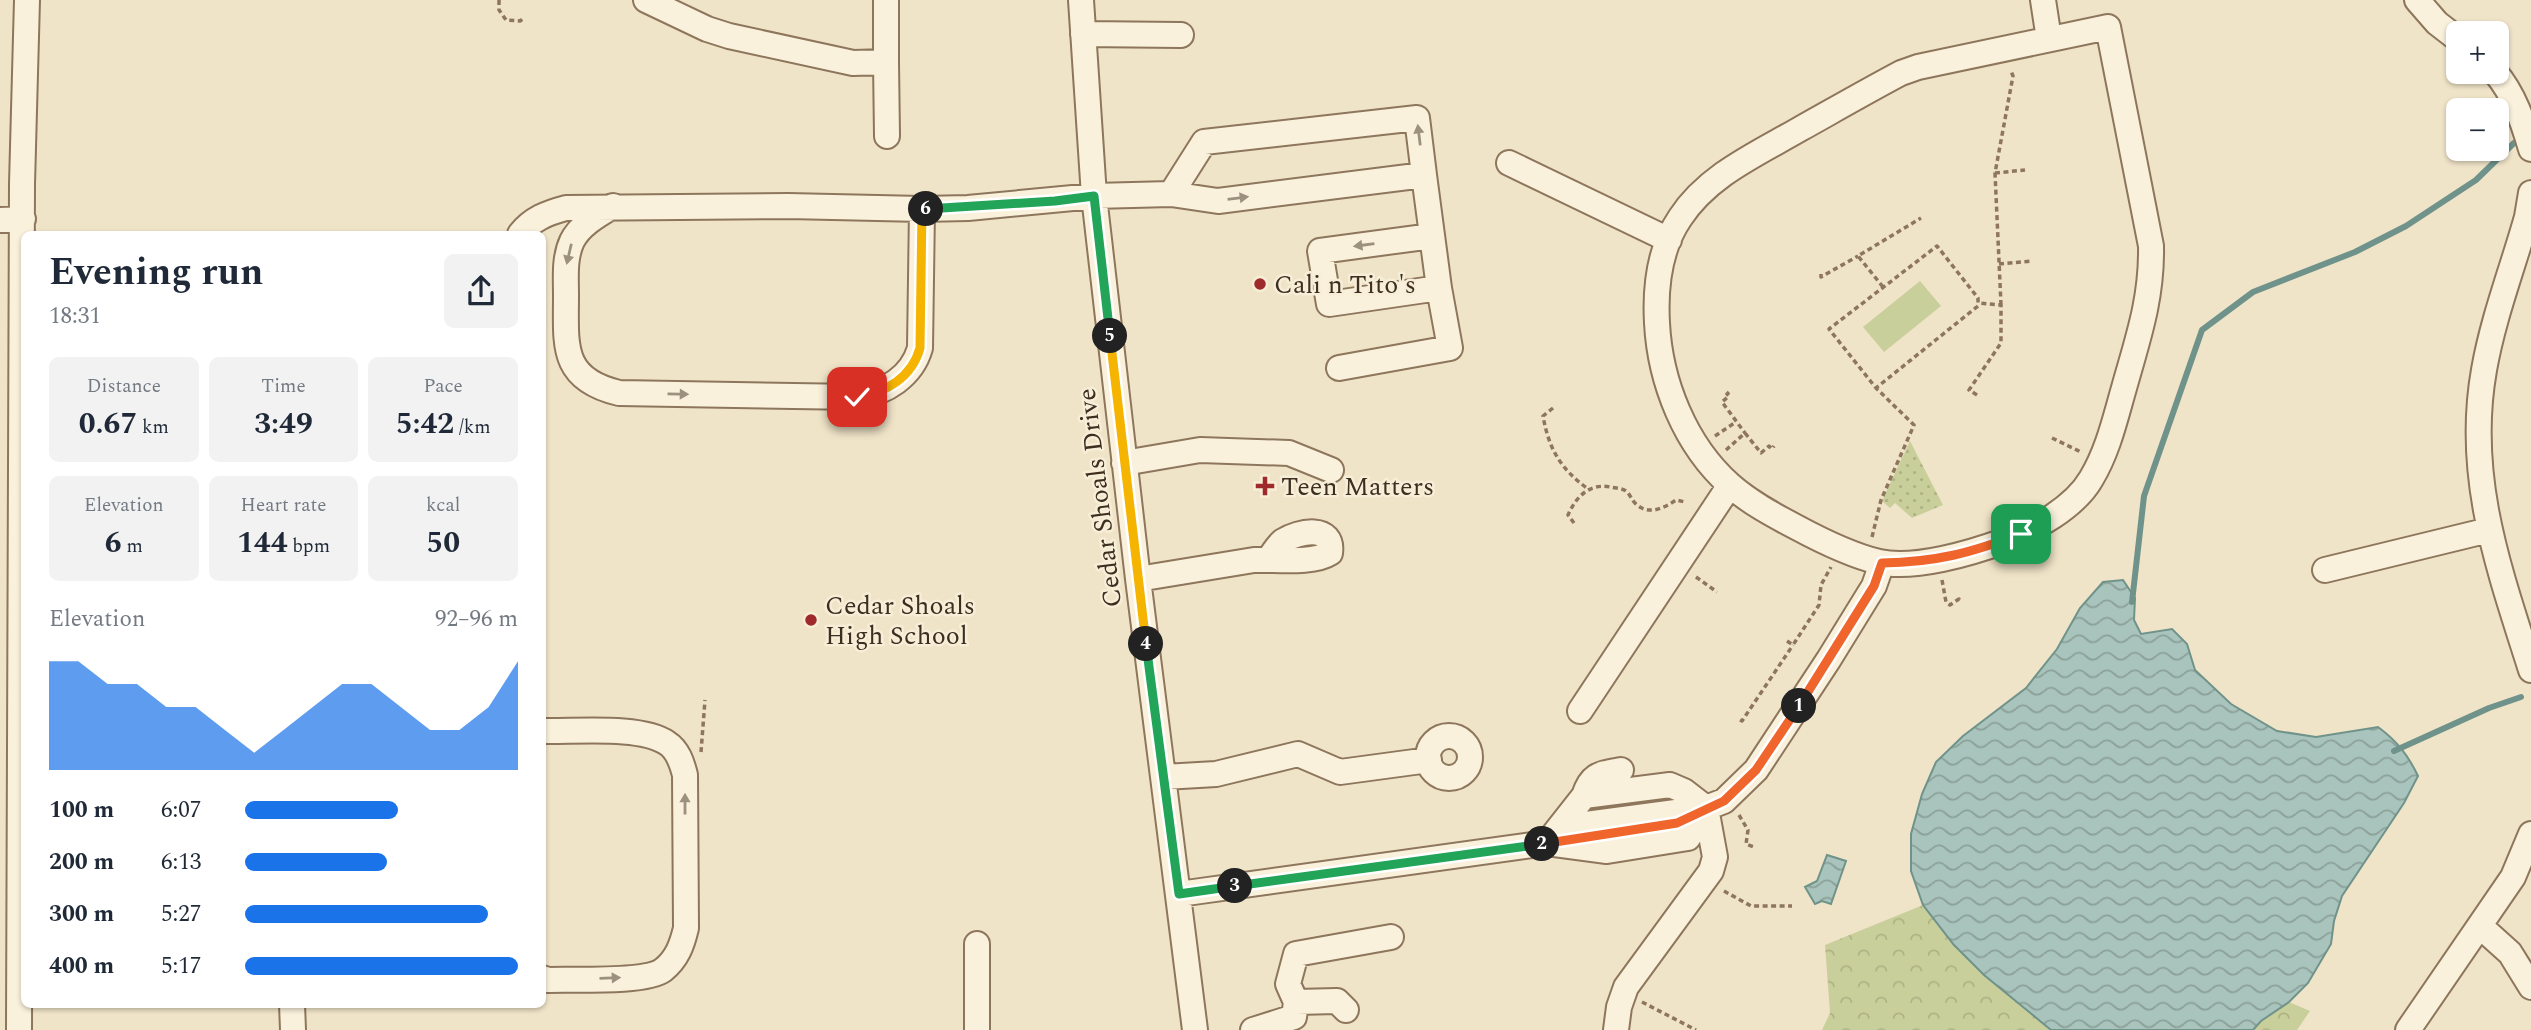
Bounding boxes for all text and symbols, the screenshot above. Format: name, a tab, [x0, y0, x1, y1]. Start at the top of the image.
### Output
map controls	[2446, 21, 2509, 161]
button: +	[2446, 21, 2509, 84]
button: −	[2446, 98, 2509, 161]
one-way arrow	[1413, 124, 1424, 146]
pin: 6	[908, 192, 944, 227]
one-way arrow	[1228, 193, 1250, 204]
text: 6	[920, 194, 931, 223]
one-way arrow	[1353, 240, 1375, 251]
one-way arrow	[564, 243, 575, 265]
text: Evening run	[49, 244, 263, 302]
button: share	[444, 254, 518, 328]
place label: Cali n Tito's	[1274, 265, 1416, 305]
marker: Cali n Tito's	[1252, 276, 1268, 292]
text: 18:31	[49, 299, 101, 334]
pin: 5	[1092, 318, 1128, 354]
text: 5	[1104, 321, 1115, 350]
pin	[827, 367, 887, 427]
text: Distance	[87, 372, 161, 401]
text: Time	[261, 372, 306, 401]
text: Pace	[423, 372, 463, 401]
icon: check	[838, 378, 876, 416]
street label: Cedar Shoals Drive	[1067, 386, 1133, 610]
one-way arrow	[667, 388, 689, 399]
text: 0.67	[79, 401, 137, 447]
text: 3:49	[254, 401, 313, 447]
text: 5:42	[396, 401, 454, 447]
text: km	[137, 413, 169, 442]
text: /km	[454, 413, 491, 442]
place label: Teen Matters	[1281, 467, 1434, 507]
marker: Teen Matters	[1255, 476, 1275, 496]
text: Elevation	[84, 491, 164, 520]
text: Heart rate	[241, 491, 326, 520]
text: kcal	[426, 491, 460, 520]
pin	[1991, 504, 2051, 564]
icon: arrive	[2002, 515, 2040, 553]
text: 6	[105, 520, 122, 566]
text: 144	[237, 520, 287, 566]
text: 50	[426, 520, 460, 566]
text: m	[122, 532, 143, 561]
text: bpm	[287, 532, 330, 561]
place label: Cedar Shoals High School	[825, 586, 975, 656]
text: Elevation	[49, 602, 145, 637]
text: 92–96 m	[435, 602, 518, 637]
marker: Cedar Shoals High School	[803, 612, 819, 628]
pin: 4	[1128, 626, 1164, 662]
text: 4	[1140, 629, 1151, 658]
pin: 1	[1782, 688, 1816, 724]
text: 1	[1793, 691, 1804, 720]
text: 100 m	[49, 793, 114, 828]
text: 6:07	[161, 793, 201, 828]
one-way arrow	[679, 793, 691, 815]
pin: 2	[1524, 826, 1560, 862]
text: 2	[1536, 829, 1547, 858]
text: 200 m	[49, 845, 114, 880]
text: 6:13	[161, 845, 201, 880]
pin: 3	[1218, 868, 1252, 903]
text: 3	[1229, 871, 1240, 900]
text: 300 m	[49, 897, 114, 932]
text: 5:27	[161, 897, 201, 932]
text: 400 m	[49, 949, 114, 984]
text: 5:17	[161, 949, 201, 984]
one-way arrow	[600, 972, 622, 984]

